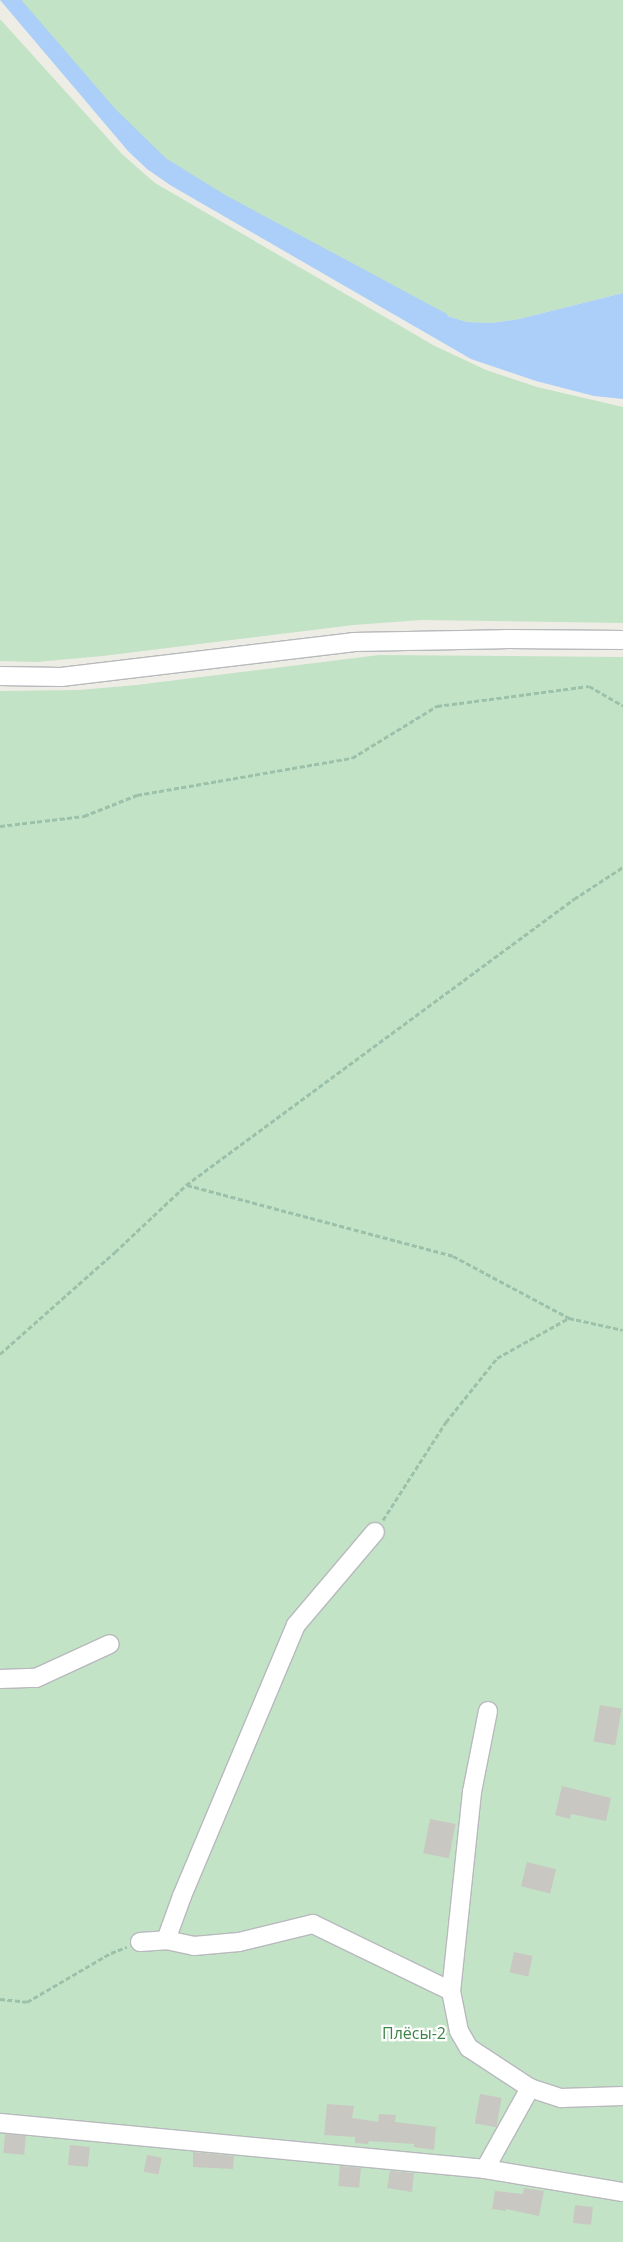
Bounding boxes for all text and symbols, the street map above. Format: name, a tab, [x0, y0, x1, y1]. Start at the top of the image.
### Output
park label: Плёсы-2	[382, 2023, 446, 2043]

